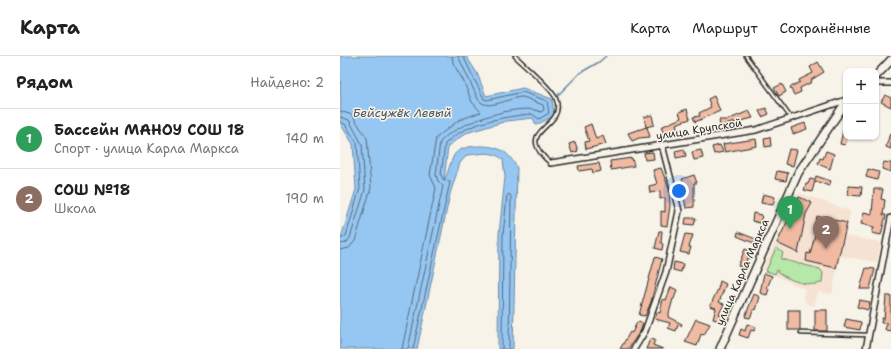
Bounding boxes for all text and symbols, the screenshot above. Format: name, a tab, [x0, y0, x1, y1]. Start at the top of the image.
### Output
text: Карта	[20, 15, 80, 40]
text: Карта	[630, 19, 670, 37]
text: Маршрут	[692, 19, 758, 37]
text: Сохранённые	[780, 19, 871, 37]
map controls	[843, 68, 879, 140]
button: +	[843, 68, 879, 104]
text: Рядом	[16, 71, 73, 93]
text: Найдено: 2	[250, 74, 324, 91]
button: −	[843, 104, 879, 140]
water label: Бейсужёк Левый	[353, 105, 451, 121]
street label: улица Крупской	[655, 115, 743, 144]
text: Бассейн МАНОУ СОШ 18	[54, 120, 244, 140]
text: 1	[26, 130, 32, 147]
text: 140 m	[285, 130, 324, 147]
text: Спорт · улица Карла Маркса	[54, 140, 239, 157]
text: СОШ №18	[54, 180, 130, 200]
your location	[669, 181, 689, 201]
text: 2	[24, 190, 34, 207]
text: 190 m	[285, 190, 324, 207]
pin: 1	[777, 196, 803, 229]
text: Школа	[54, 200, 96, 217]
street label: улица Карла Маркса	[712, 216, 773, 328]
pin: 2	[813, 216, 839, 249]

